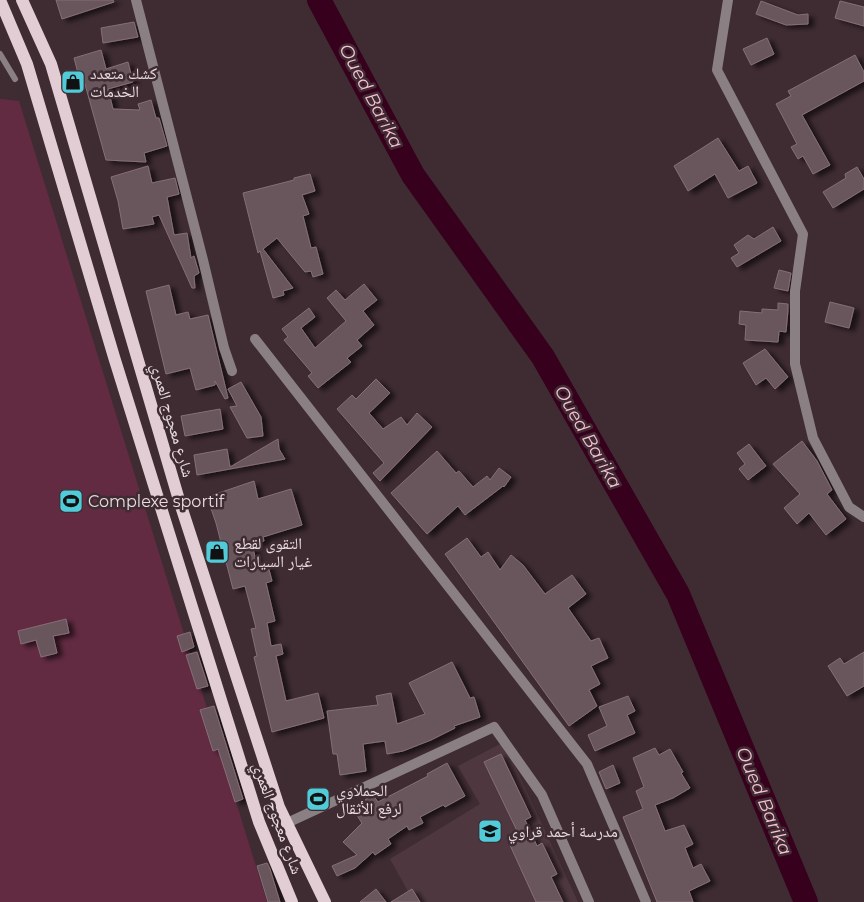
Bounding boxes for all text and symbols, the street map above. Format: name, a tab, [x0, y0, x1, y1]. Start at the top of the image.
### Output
water label: Oued Barika	[334, 40, 408, 152]
place label: كشك متعدد الخدمات	[90, 64, 157, 101]
shop icon: كشك متعدد الخدمات	[60, 69, 86, 95]
street label: شارع معجوج العمري	[144, 361, 198, 480]
water label: Oued Barika	[550, 382, 626, 492]
sports icon: Complexe sportif	[58, 488, 84, 514]
place label: Complexe sportif	[88, 492, 225, 511]
place label: التقوى لقطع غيار السيارات	[234, 534, 312, 571]
shop icon: التقوى لقطع غيار السيارات	[204, 539, 230, 565]
water label: Oued Barika	[731, 744, 797, 858]
street label: شارع معجوج العمري	[246, 760, 307, 878]
place label: الحملاوي لرفع الأثقال	[336, 781, 402, 819]
sports icon: الحملاوي لرفع الأثقال	[305, 786, 331, 812]
school or university icon: مدرسة أحمد قراوي	[477, 818, 503, 844]
place label: مدرسة أحمد قراوي	[508, 822, 618, 844]

